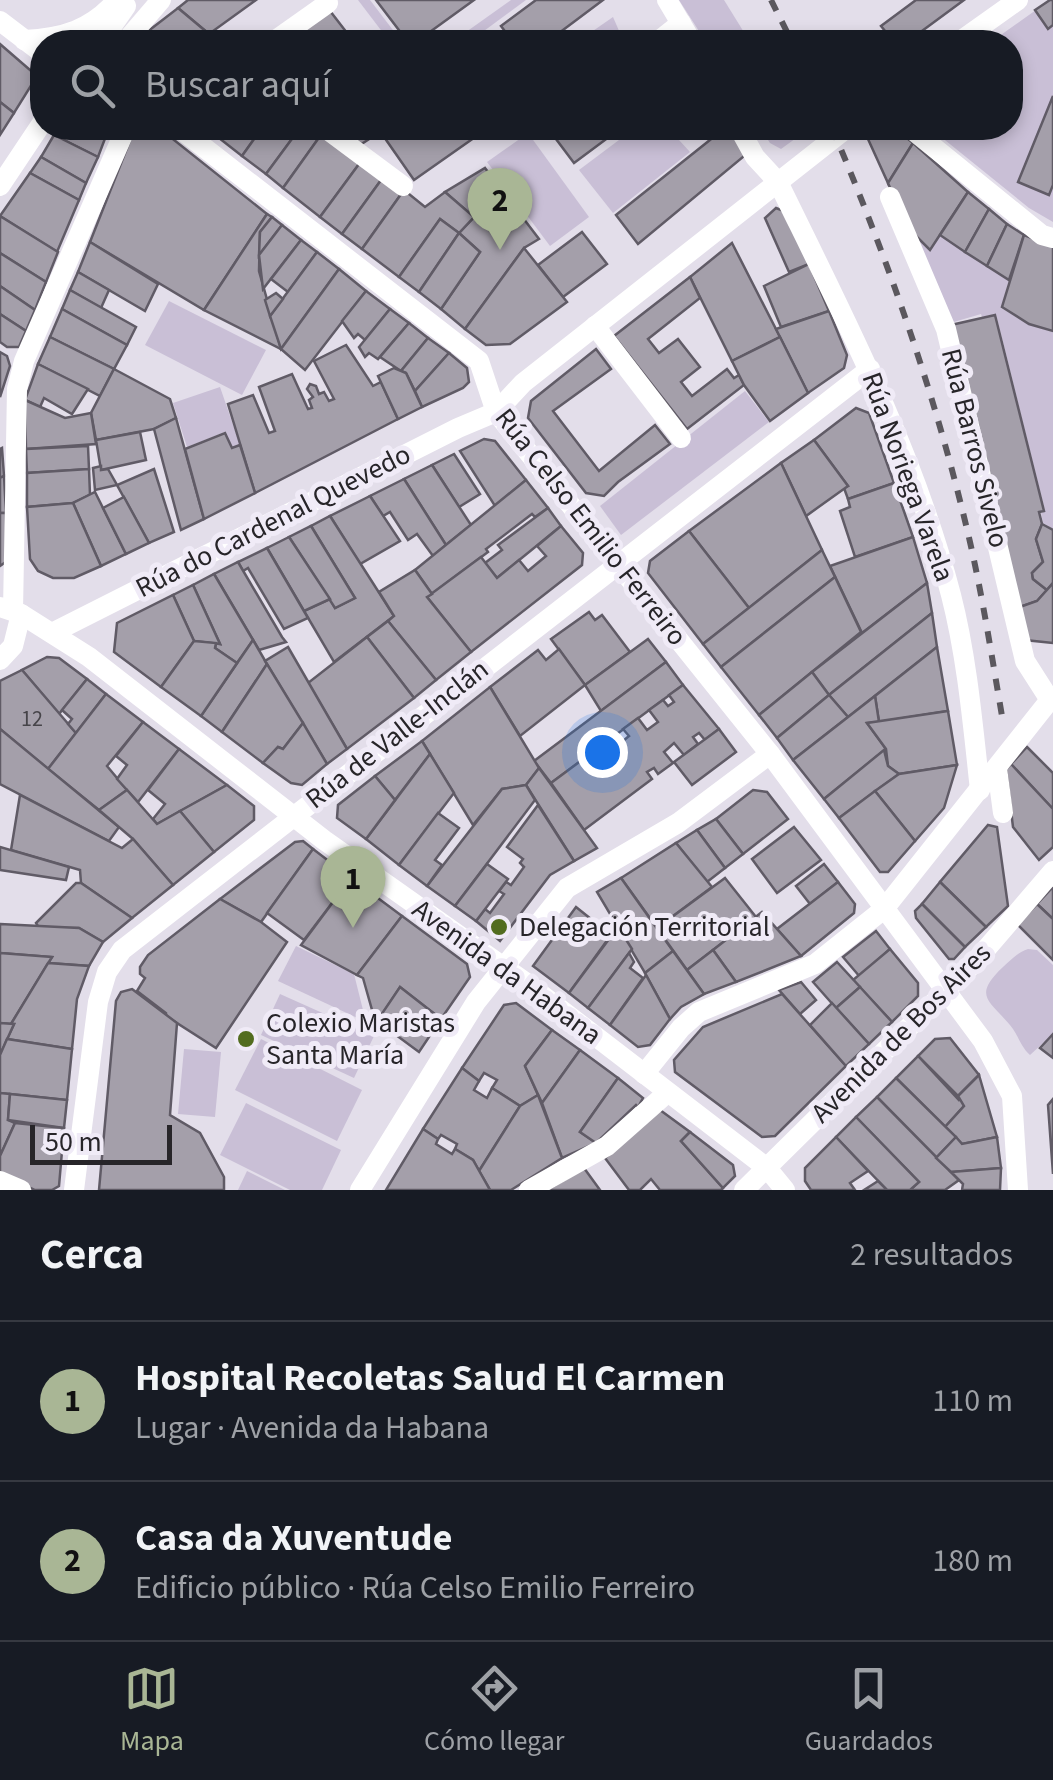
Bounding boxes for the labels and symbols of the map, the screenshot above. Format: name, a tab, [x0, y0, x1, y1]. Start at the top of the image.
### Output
pin: 2	[468, 168, 532, 250]
street label: Rúa Barros Sivelo	[931, 344, 1019, 552]
street label: Rúa Noriega Varela	[852, 367, 964, 587]
street label: Rúa Celso Emilio Ferreiro	[485, 400, 697, 654]
street label: Rúa do Cardenal Quevedo	[129, 434, 417, 608]
street label: Rúa de Valle-Inclán	[297, 650, 497, 818]
house number: 12	[21, 703, 43, 735]
your location	[577, 727, 628, 778]
pin: 1	[320, 846, 386, 928]
street label: Avenida da Habana	[404, 890, 610, 1054]
place label: Delegación Territorial	[519, 907, 770, 947]
marker: Delegación Territorial	[488, 916, 510, 938]
street label: Avenida de Bos Aires	[802, 934, 1000, 1132]
place label: Colexio Maristas Santa María	[266, 1003, 455, 1075]
marker: Colexio Maristas Santa María	[235, 1028, 257, 1050]
scale bar	[30, 1120, 172, 1164]

